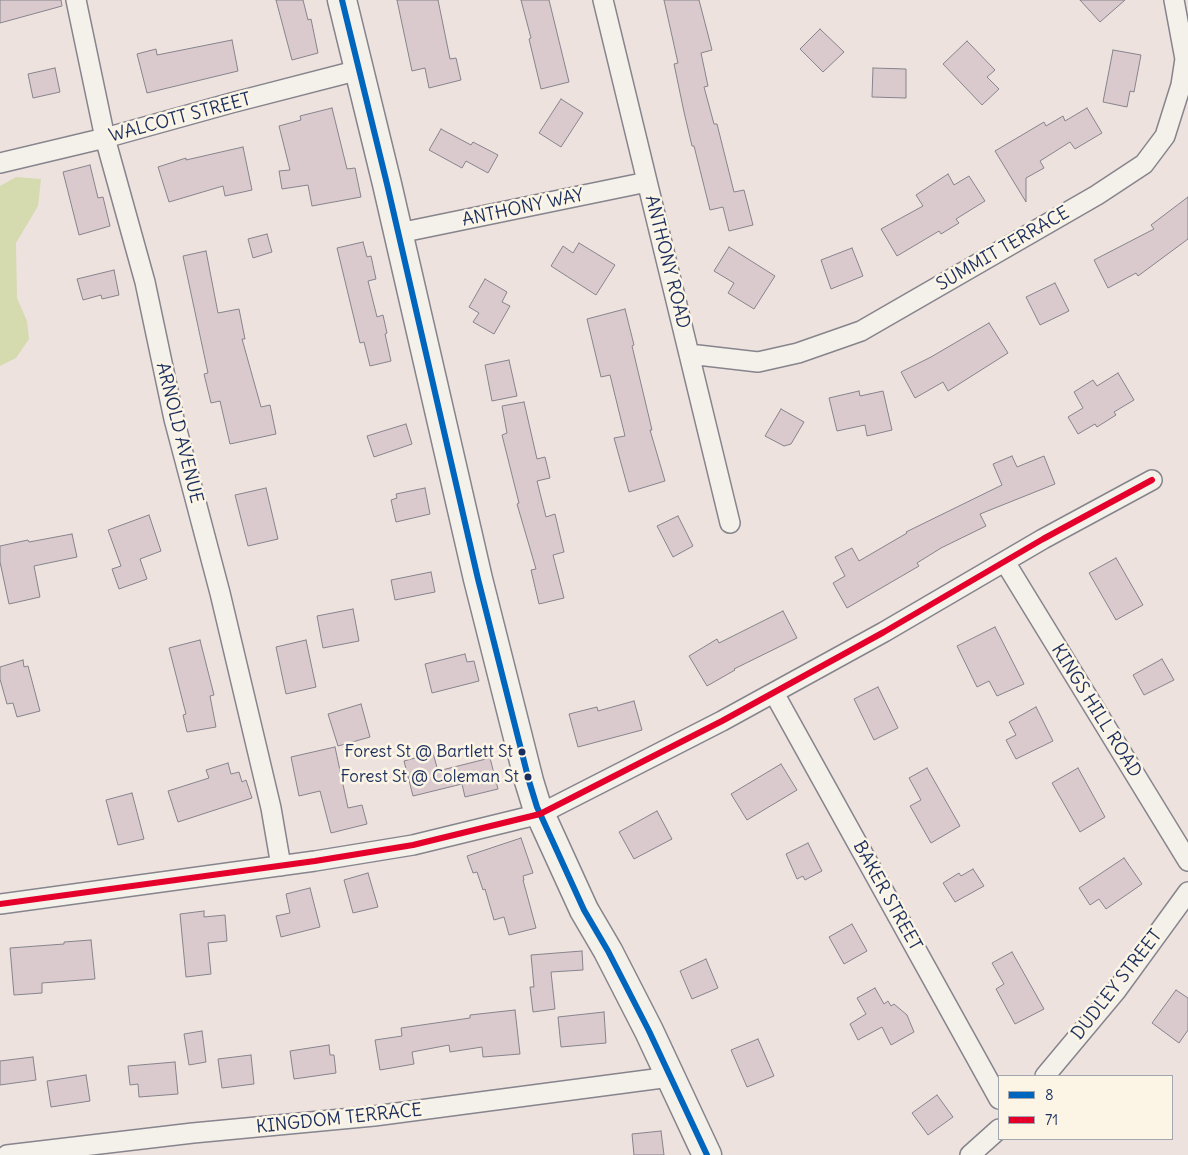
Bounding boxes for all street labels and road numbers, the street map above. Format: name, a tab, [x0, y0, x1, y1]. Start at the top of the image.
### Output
street label: WALCOTT STREET	[107, 89, 253, 147]
street label: ANTHONY WAY	[460, 185, 586, 231]
street label: ANTHONY ROAD	[640, 193, 694, 331]
street label: SUMMIT TERRACE	[933, 202, 1073, 296]
street label: ARNOLD AVENUE	[151, 360, 207, 506]
street label: KINGS HILL ROAD	[1046, 640, 1146, 782]
street label: BAKER STREET	[848, 837, 926, 955]
street label: DUDLEY STREET	[1067, 926, 1167, 1044]
street label: KINGDOM TERRACE	[255, 1100, 423, 1138]

